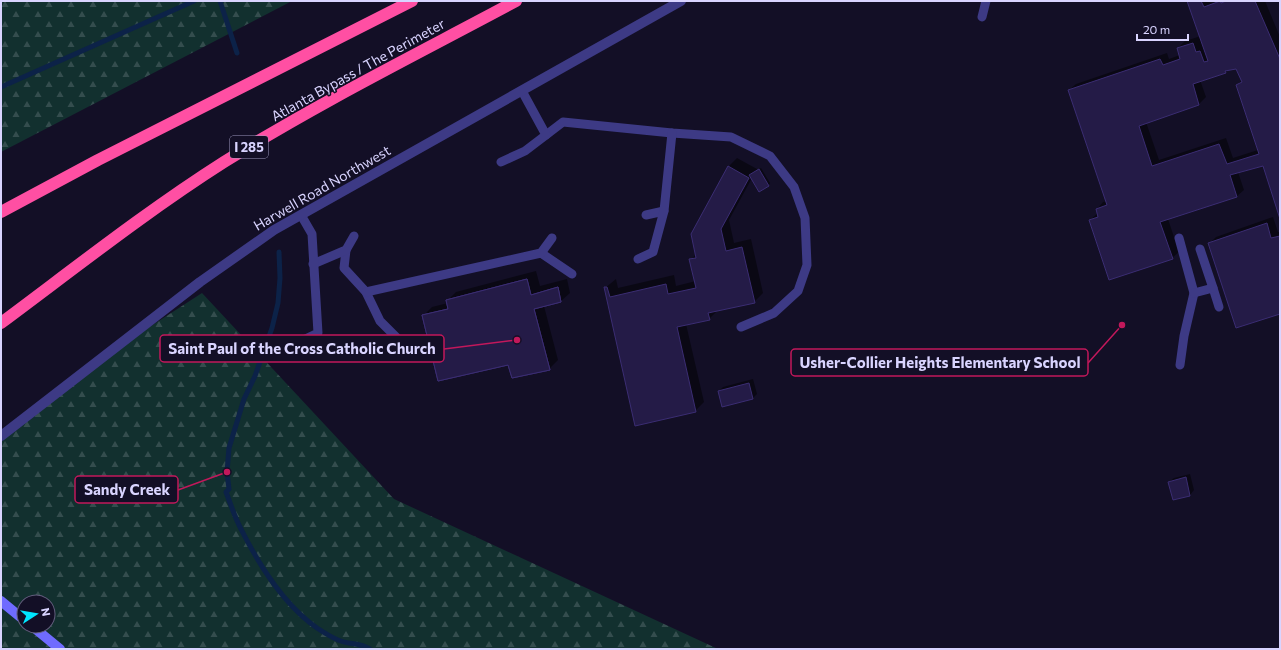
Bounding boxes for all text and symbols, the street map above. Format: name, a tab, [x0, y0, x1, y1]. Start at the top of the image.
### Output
street label: Atlanta Bypass / The Perimeter	[268, 14, 448, 124]
scale bar	[1137, 16, 1188, 42]
text: 20 m	[1143, 22, 1170, 36]
road number: I 285	[230, 136, 268, 158]
street label: Harwell Road Northwest	[250, 141, 394, 234]
callout: Saint Paul of the Cross Catholic Church	[160, 335, 444, 362]
text: Saint Paul of the Cross Catholic Church	[168, 339, 436, 357]
callout: Usher-Collier Heights Elementary School	[791, 349, 1088, 376]
text: Usher-Collier Heights Elementary School	[799, 353, 1081, 371]
callout: Sandy Creek	[75, 476, 178, 503]
text: Sandy Creek	[84, 480, 170, 498]
north arrow	[16, 594, 56, 634]
text: N	[39, 606, 53, 617]

